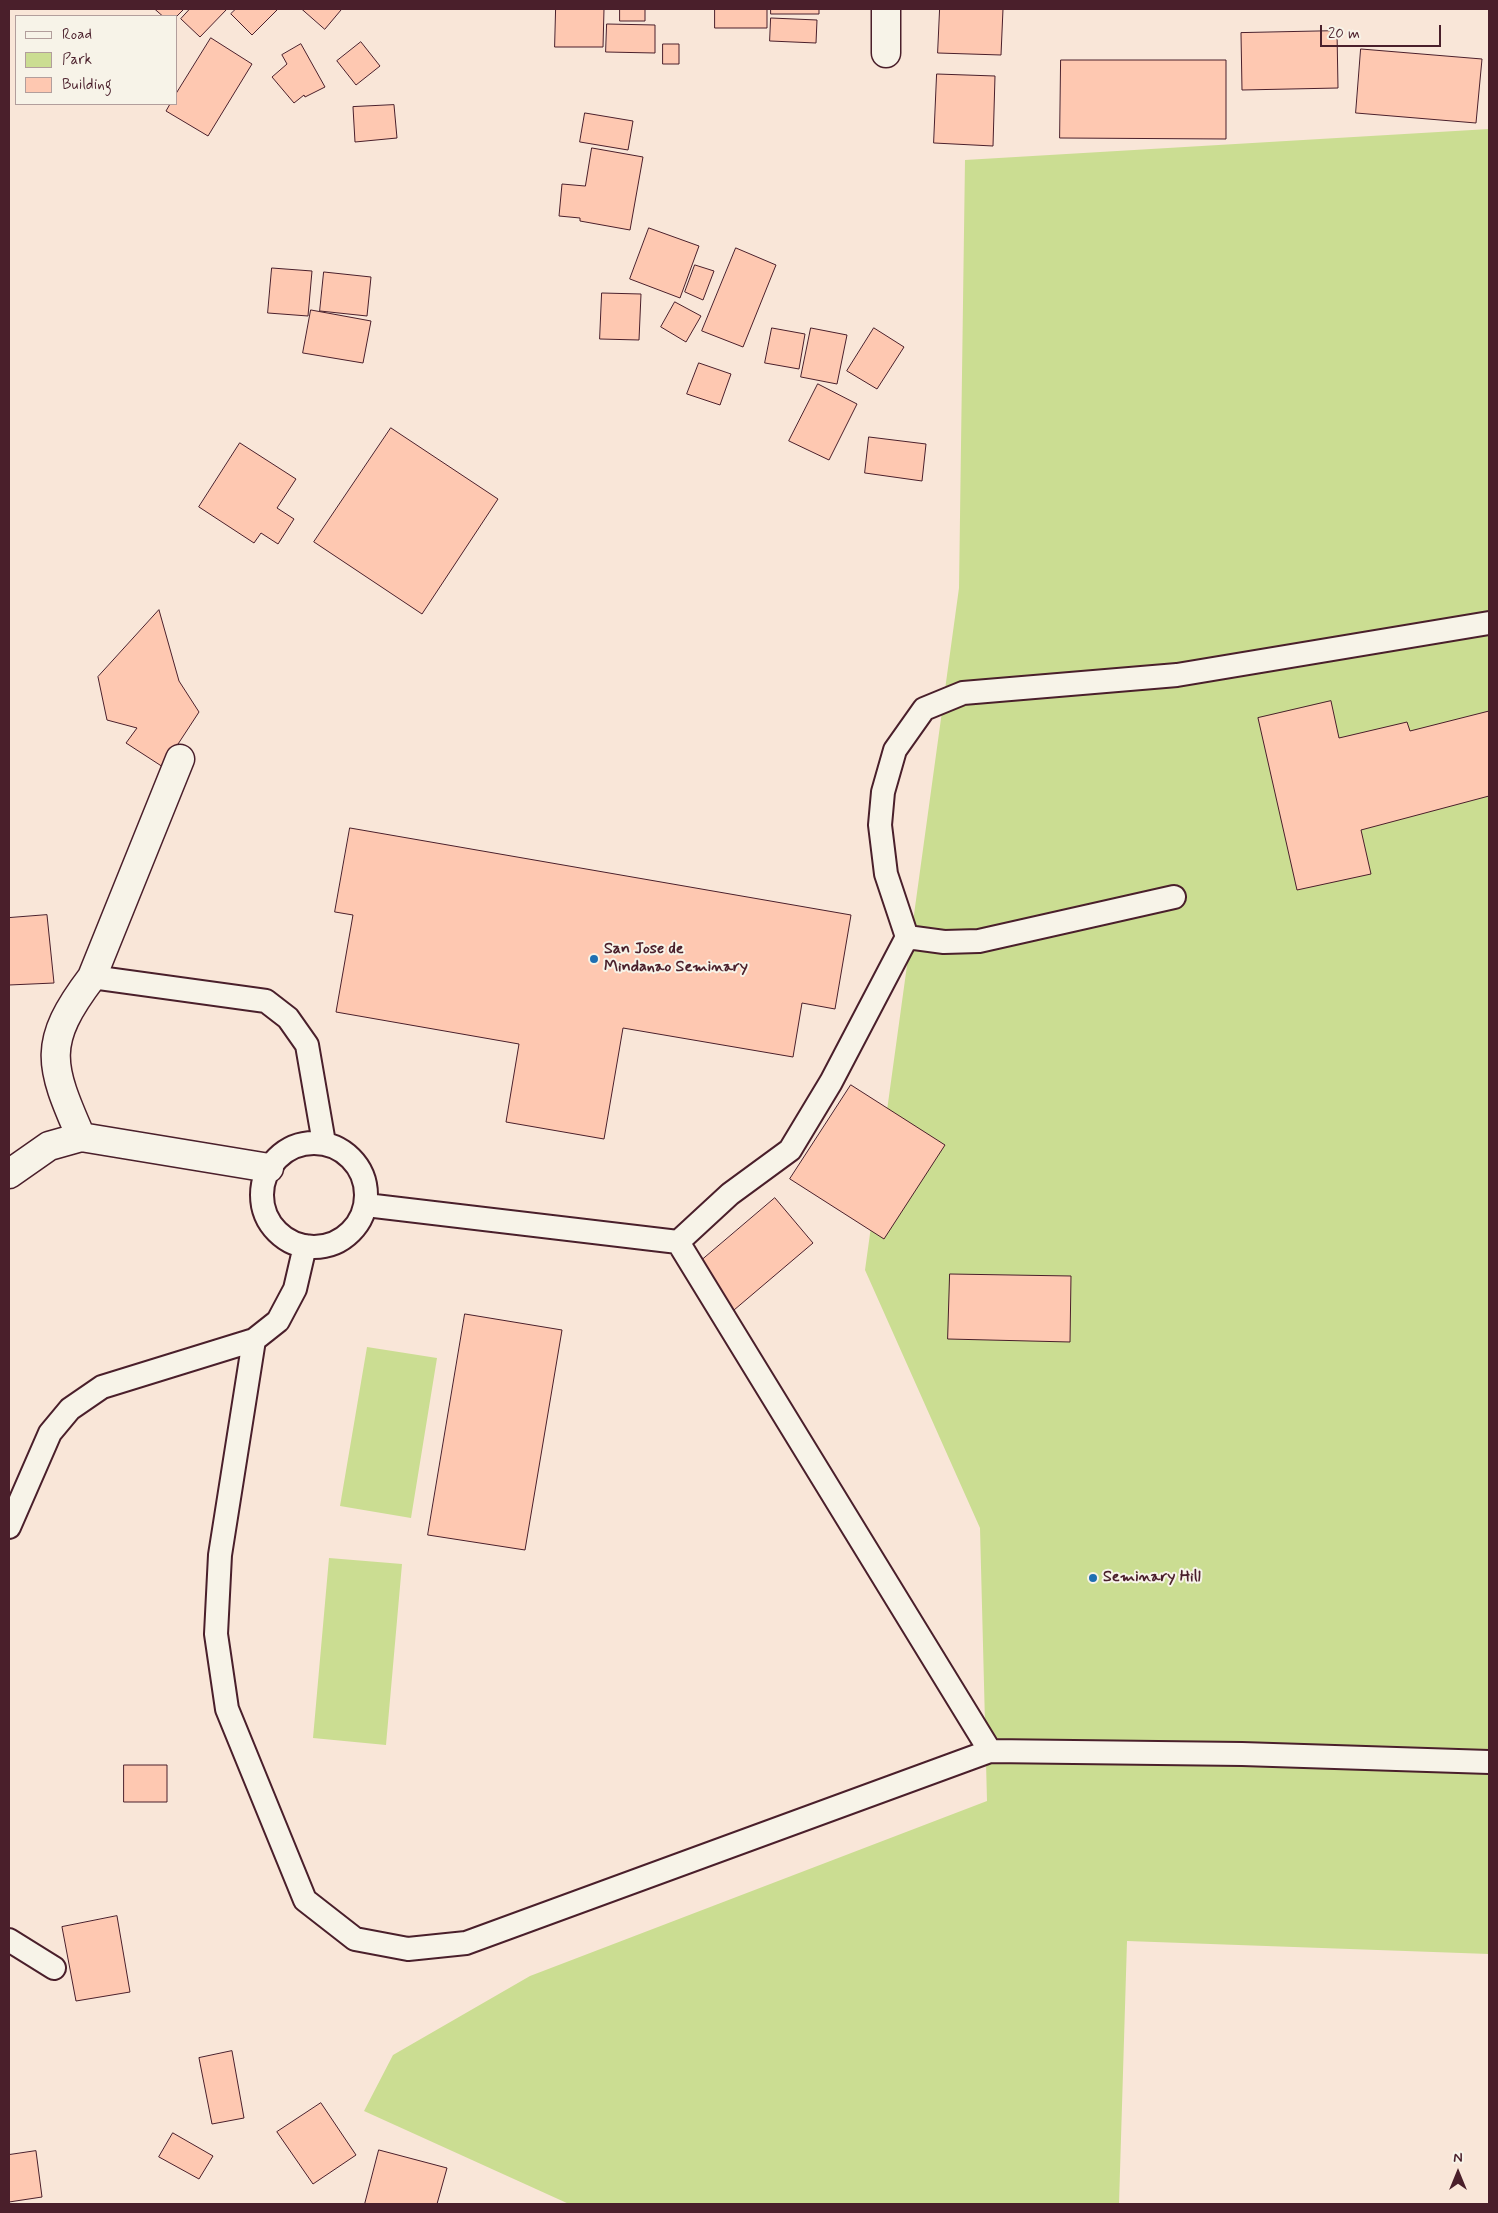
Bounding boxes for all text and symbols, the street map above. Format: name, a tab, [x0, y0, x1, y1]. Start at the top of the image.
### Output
legend	[15, 15, 178, 105]
scale bar	[1323, 15, 1444, 47]
text: 20 m	[1328, 24, 1360, 44]
text: Road	[62, 25, 92, 45]
text: Park	[62, 50, 92, 70]
text: Building	[62, 75, 112, 95]
place label: San Jose de Mindanao Seminary	[604, 940, 748, 978]
marker: San Jose de Mindanao Seminary	[588, 953, 600, 965]
place label: Seminary Hill	[1103, 1568, 1201, 1588]
marker: Seminary Hill	[1087, 1572, 1099, 1584]
north arrow	[1433, 2148, 1483, 2198]
text: N	[1453, 2149, 1463, 2167]

